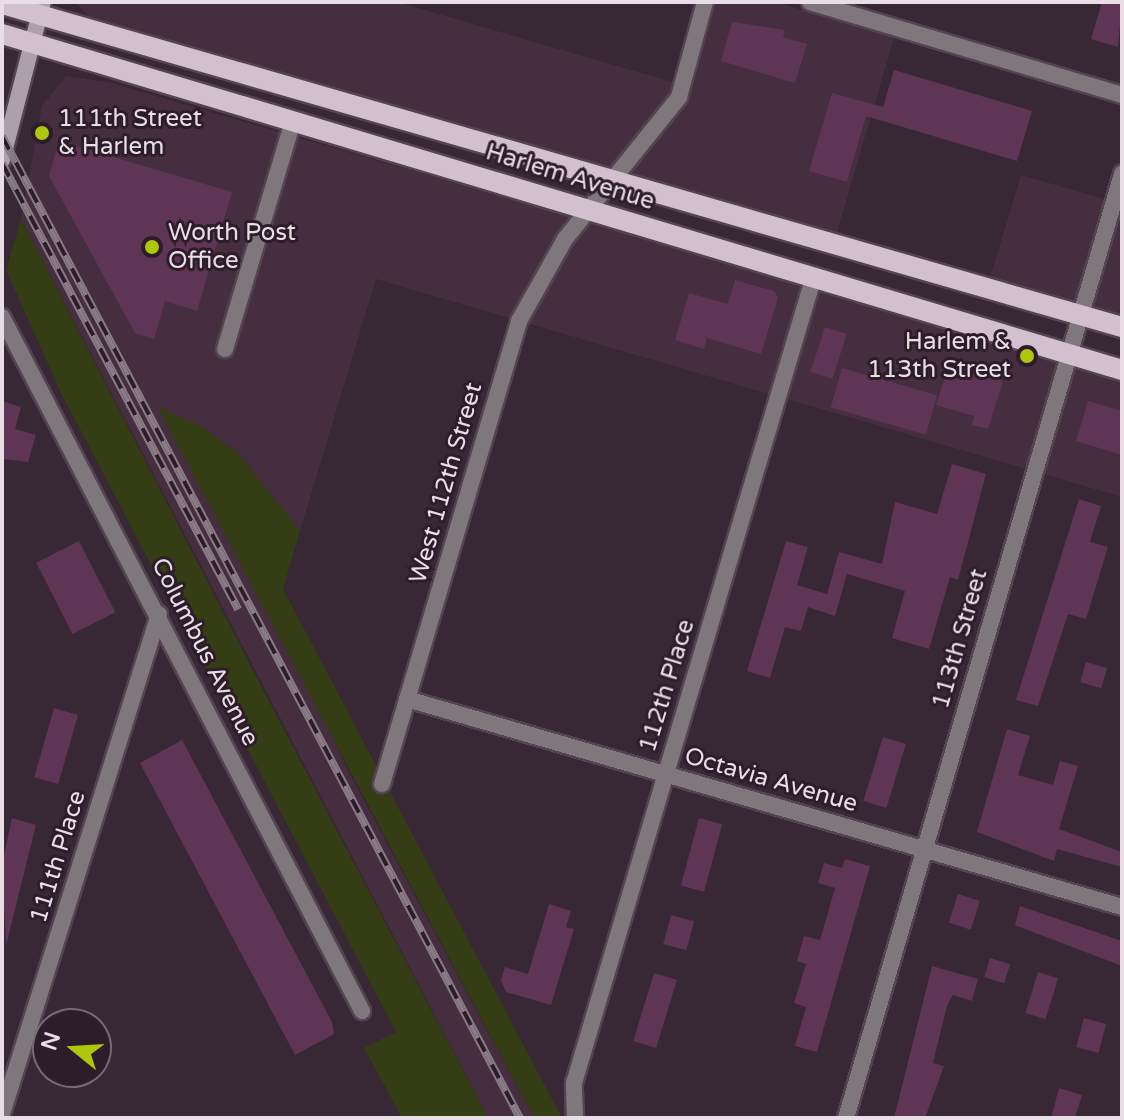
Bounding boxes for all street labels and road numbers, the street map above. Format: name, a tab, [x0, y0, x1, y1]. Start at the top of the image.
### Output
street label: Harlem Avenue	[482, 138, 658, 216]
street label: West 112th Street	[404, 379, 488, 587]
street label: Columbus Avenue	[145, 553, 265, 751]
street label: 113th Street	[926, 566, 994, 712]
street label: 112th Place	[633, 616, 701, 756]
street label: Octavia Avenue	[681, 742, 861, 818]
street label: 111th Place	[24, 787, 92, 927]

